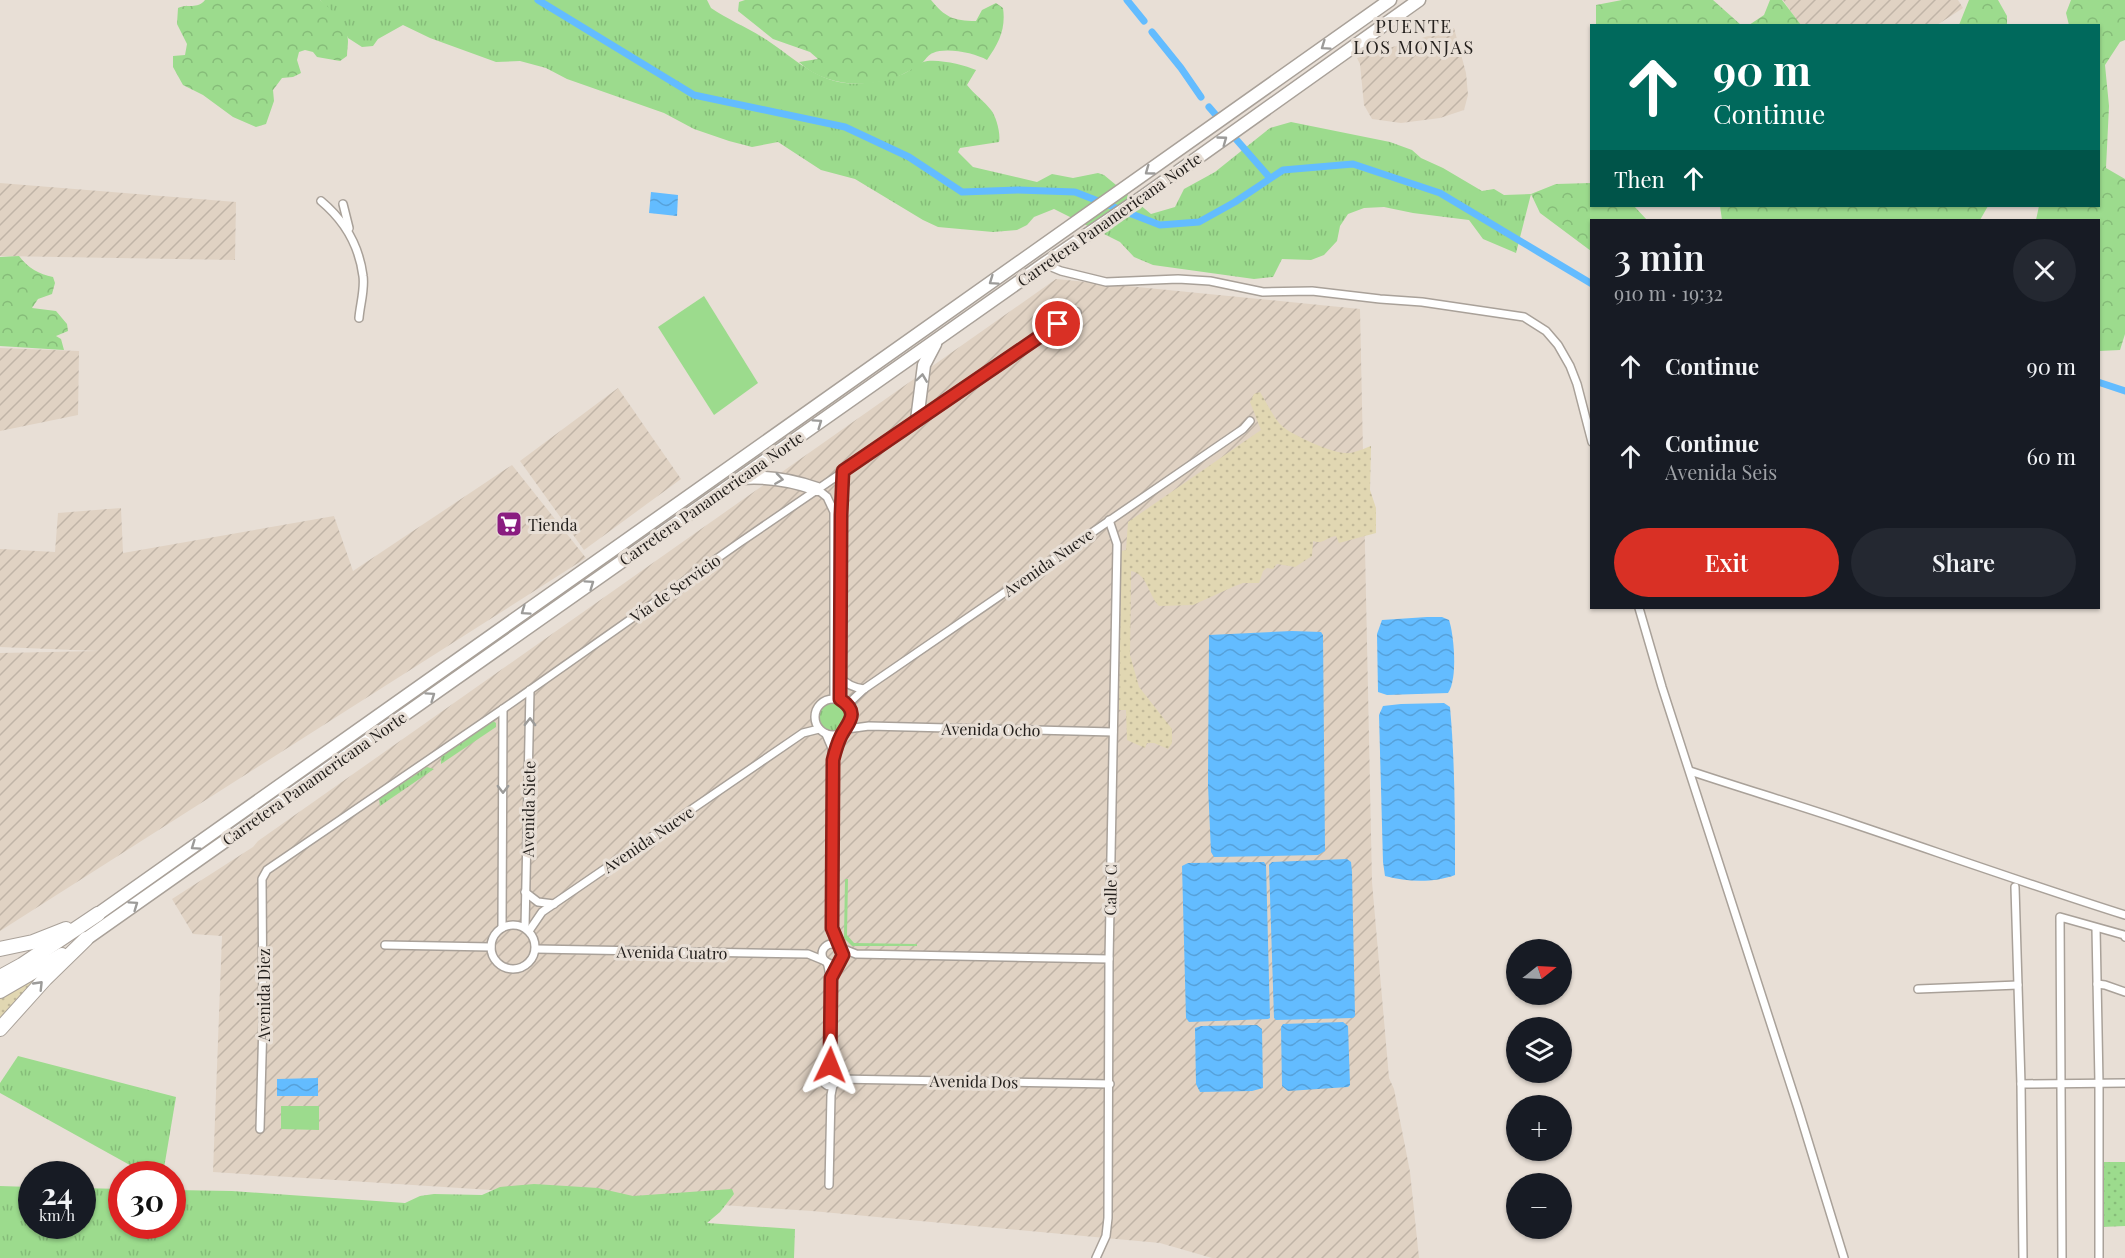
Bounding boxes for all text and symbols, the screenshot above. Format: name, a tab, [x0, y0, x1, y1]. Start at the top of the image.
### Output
district label: PUENTE LOS MONJAS	[1353, 14, 1475, 59]
one-way arrow	[1320, 39, 1331, 50]
text: 90 m	[1713, 41, 1811, 97]
icon: ahead	[1614, 48, 1692, 126]
text: Continue	[1713, 95, 1825, 131]
one-way arrow	[1217, 136, 1228, 147]
street label: Carretera Panamericana Norte	[1013, 147, 1205, 291]
icon: ahead	[1677, 162, 1710, 195]
one-way arrow	[1145, 164, 1156, 175]
text: Then	[1614, 164, 1665, 194]
text: 3 min	[1614, 232, 1705, 280]
button: close	[2013, 239, 2076, 302]
one-way arrow	[989, 274, 1000, 285]
text: 910 m · 19:32	[1614, 279, 1723, 306]
pin	[1032, 298, 1083, 349]
icon: arrive	[1041, 307, 1074, 340]
icon: ahead	[1614, 350, 1647, 383]
text: Continue	[1665, 351, 1759, 381]
text: 90 m	[2027, 351, 2076, 381]
one-way arrow	[915, 373, 927, 382]
one-way arrow	[812, 419, 823, 430]
street label: Carretera Panamericana Norte	[615, 426, 807, 570]
text: Continue	[1665, 428, 1759, 458]
icon: ahead	[1614, 440, 1647, 473]
text: 60 m	[2026, 441, 2076, 471]
text: Avenida Seis	[1665, 458, 1777, 485]
one-way arrow	[774, 473, 784, 485]
supermarket icon: Tienda	[494, 509, 524, 539]
place label: Tienda	[528, 514, 578, 535]
street label: Avenida Nueve	[998, 523, 1097, 601]
button: Exit	[1614, 528, 1839, 597]
button: Share	[1851, 528, 2076, 597]
street label: Vía de Servicio	[625, 549, 724, 627]
one-way arrow	[584, 580, 595, 591]
one-way arrow	[520, 604, 531, 615]
one-way arrow	[424, 692, 435, 703]
street label: Carretera Panamericana Norte	[218, 706, 410, 850]
one-way arrow	[523, 718, 536, 727]
street label: Avenida Ocho	[940, 718, 1041, 740]
street label: Avenida Siete	[517, 761, 539, 858]
one-way arrow	[497, 784, 509, 793]
street label: Avenida Nueve	[598, 801, 698, 878]
one-way arrow	[190, 838, 201, 849]
street label: Calle C	[1099, 864, 1121, 916]
one-way arrow	[127, 901, 138, 912]
north arrow	[1506, 939, 1572, 1005]
map controls	[1506, 939, 1572, 1239]
street label: Avenida Cuatro	[615, 941, 728, 963]
street label: Avenida Diez	[253, 948, 274, 1043]
one-way arrow	[32, 982, 43, 993]
button: layers	[1506, 1017, 1572, 1083]
position arrow	[798, 1033, 862, 1097]
street label: Avenida Dos	[929, 1070, 1018, 1092]
button: +	[1506, 1095, 1572, 1161]
speed limit sign: 30	[108, 1161, 186, 1239]
text: 24	[41, 1173, 73, 1213]
button: −	[1506, 1173, 1572, 1239]
text: km/h	[39, 1205, 75, 1225]

